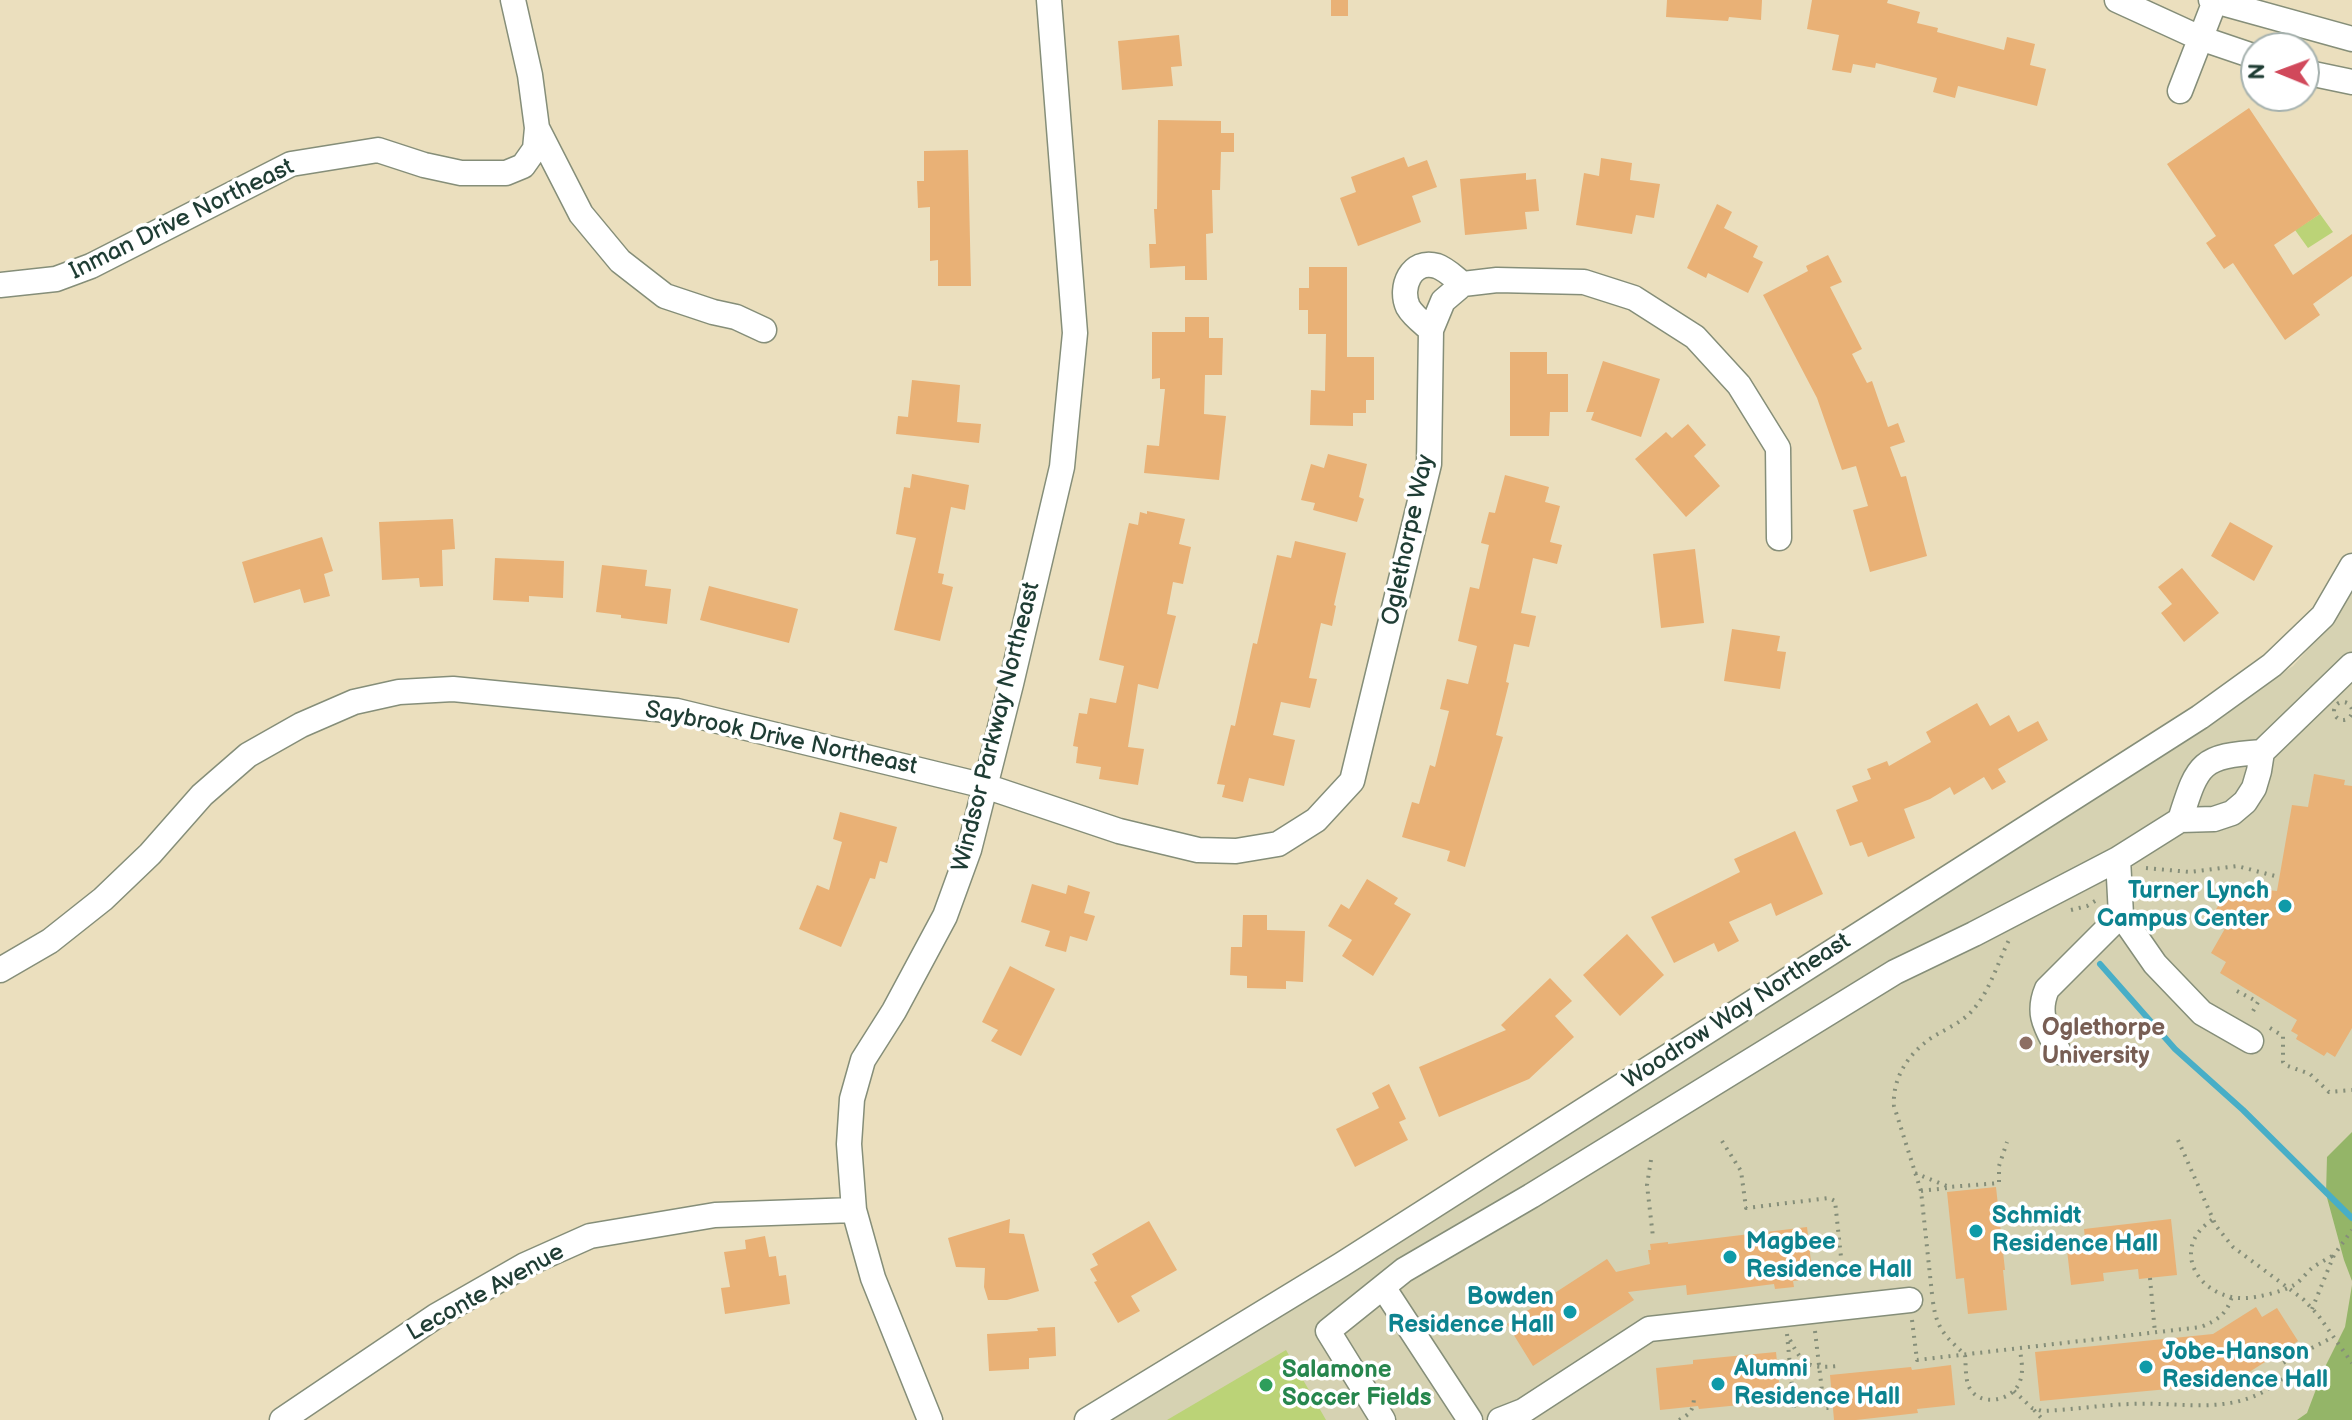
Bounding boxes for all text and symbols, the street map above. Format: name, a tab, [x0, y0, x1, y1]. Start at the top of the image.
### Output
north arrow	[2240, 32, 2320, 112]
text: N	[2244, 63, 2271, 80]
street label: Inman Drive Northeast	[65, 153, 299, 287]
street label: Oglethorpe Way	[1377, 452, 1441, 628]
street label: Windsor Parkway Northeast	[947, 579, 1047, 875]
street label: Saybrook Drive Northeast	[642, 696, 920, 782]
place label: Turner Lynch Campus Center	[2097, 878, 2269, 934]
marker: Turner Lynch Campus Center	[2276, 897, 2294, 915]
street label: Woodrow Way Northeast	[1618, 928, 1856, 1096]
place label: Oglethorpe University	[2042, 1015, 2165, 1071]
marker: Oglethorpe University	[2017, 1034, 2035, 1052]
place label: Schmidt Residence Hall	[1992, 1203, 2158, 1259]
marker: Schmidt Residence Hall	[1967, 1222, 1985, 1240]
place label: Magbee Residence Hall	[1746, 1229, 1912, 1285]
street label: Leconte Avenue	[402, 1238, 570, 1348]
marker: Magbee Residence Hall	[1721, 1248, 1739, 1266]
place label: Bowden Residence Hall	[1388, 1284, 1554, 1340]
marker: Bowden Residence Hall	[1561, 1303, 1579, 1321]
place label: Jobe-Hanson Residence Hall	[2162, 1339, 2328, 1395]
place label: Alumni Residence Hall	[1734, 1356, 1900, 1412]
place label: Salamone Soccer Fields	[1282, 1357, 1432, 1413]
marker: Jobe-Hanson Residence Hall	[2137, 1358, 2155, 1376]
marker: Alumni Residence Hall	[1709, 1375, 1727, 1393]
marker: Salamone Soccer Fields	[1257, 1376, 1275, 1394]

